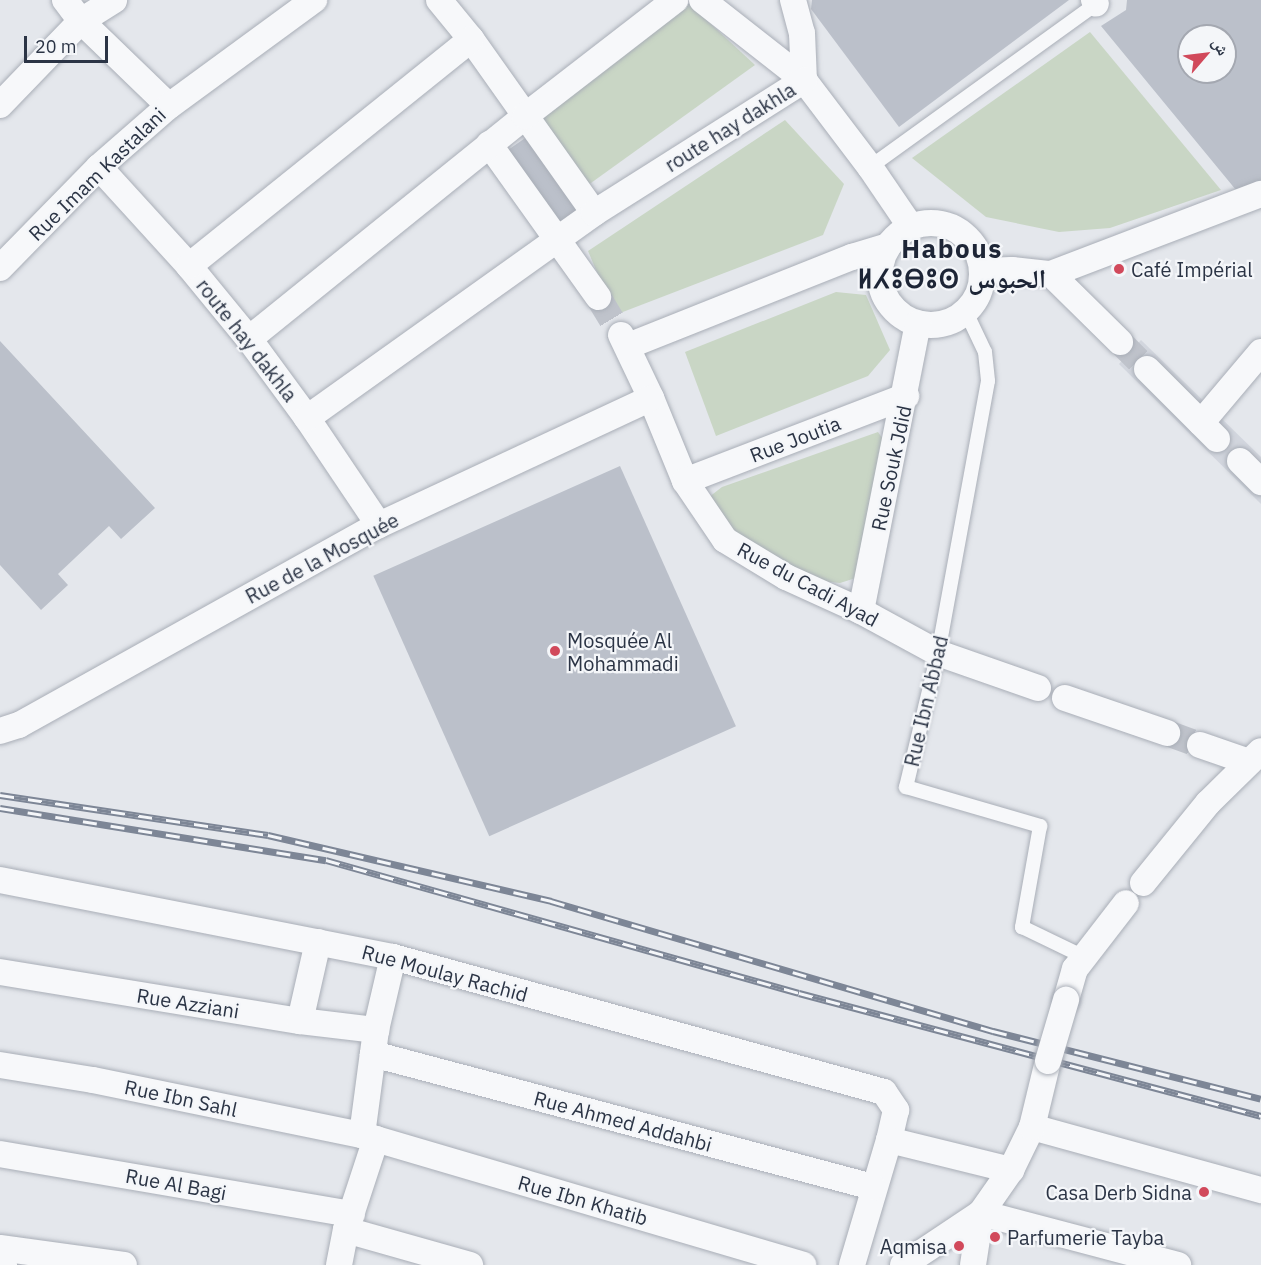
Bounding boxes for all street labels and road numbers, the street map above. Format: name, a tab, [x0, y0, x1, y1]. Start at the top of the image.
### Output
street label: route hay dakhla	[660, 77, 800, 177]
street label: Rue Imam Kastalani	[24, 102, 170, 246]
street label: route hay dakhla	[192, 274, 302, 406]
street label: Rue Souk Jdid	[866, 403, 916, 533]
street label: Rue Joutia	[746, 411, 844, 467]
street label: Rue de la Mosquée	[241, 507, 403, 609]
street label: Rue du Cadi Ayad	[733, 537, 883, 631]
street label: Rue Ibn Abbad	[899, 633, 953, 769]
street label: Rue Moulay Rachid	[359, 939, 531, 1007]
street label: Rue Azziani	[135, 983, 241, 1023]
street label: Rue Ibn Sahl	[122, 1074, 240, 1122]
street label: Rue Ahmed Addahbi	[531, 1086, 715, 1156]
street label: Rue Al Bagi	[124, 1163, 228, 1205]
street label: Rue Ibn Khatib	[515, 1170, 651, 1230]

